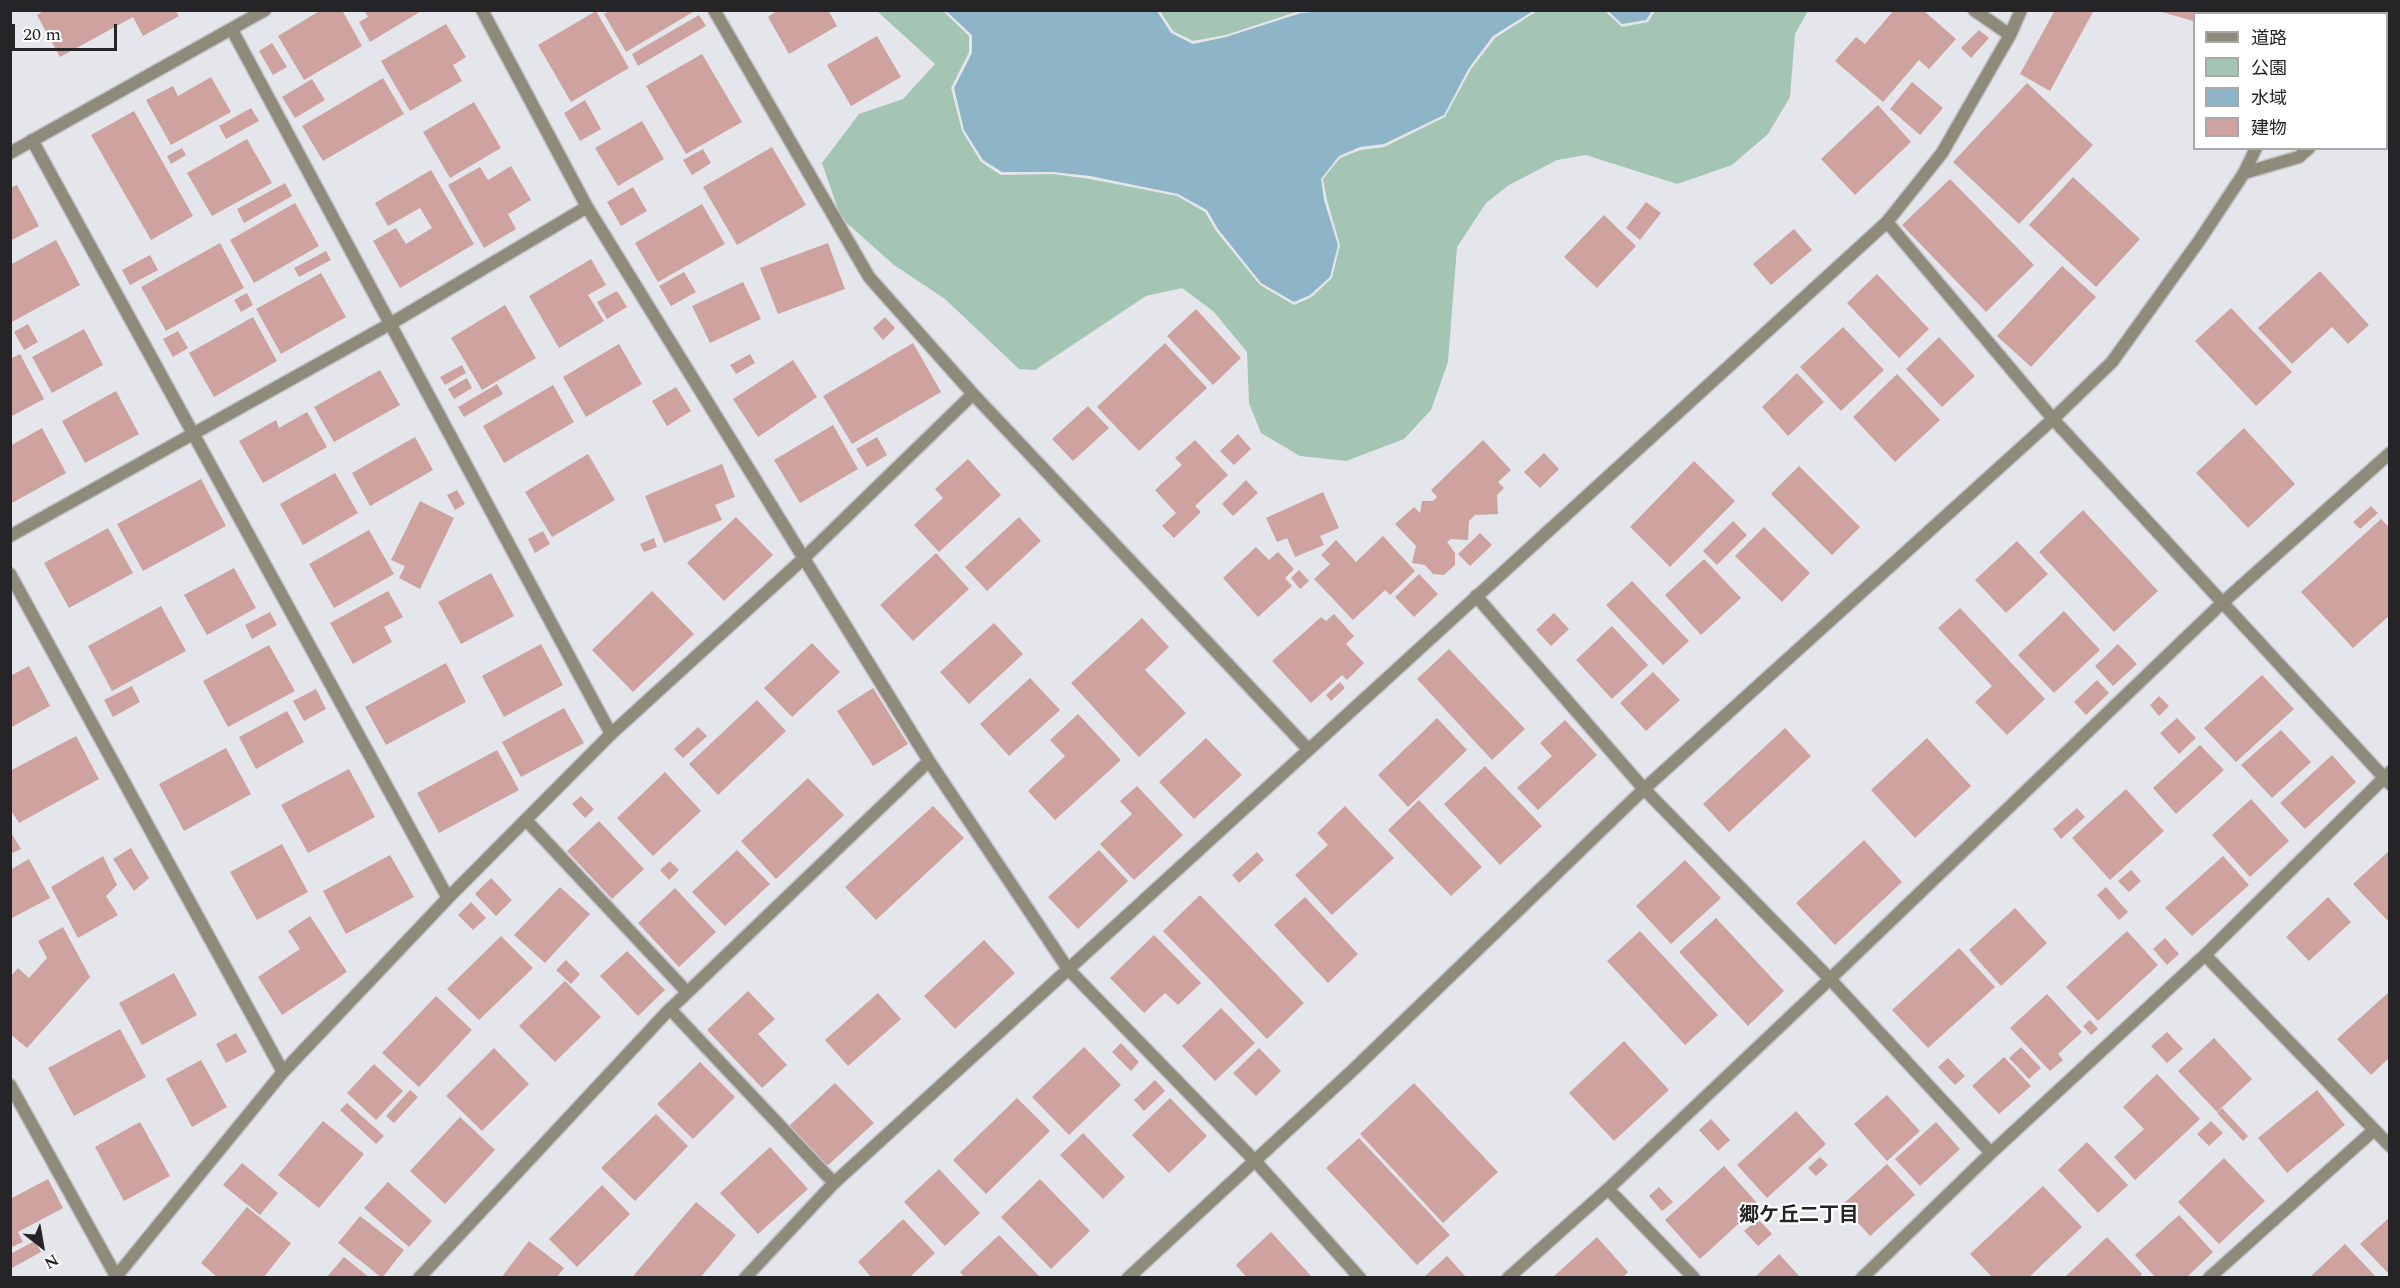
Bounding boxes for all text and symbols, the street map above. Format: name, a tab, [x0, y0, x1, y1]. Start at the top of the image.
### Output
scale bar	[15, 12, 120, 50]
legend	[2193, 12, 2388, 150]
text: 20 m	[23, 21, 61, 48]
text: 道路	[2251, 25, 2287, 52]
text: 公園	[2251, 55, 2287, 82]
text: 水域	[2251, 85, 2287, 112]
text: 建物	[2251, 115, 2287, 142]
district label: 郷ケ丘二丁目	[1739, 1205, 1859, 1229]
north arrow	[12, 1216, 72, 1276]
text: N	[39, 1248, 63, 1275]

